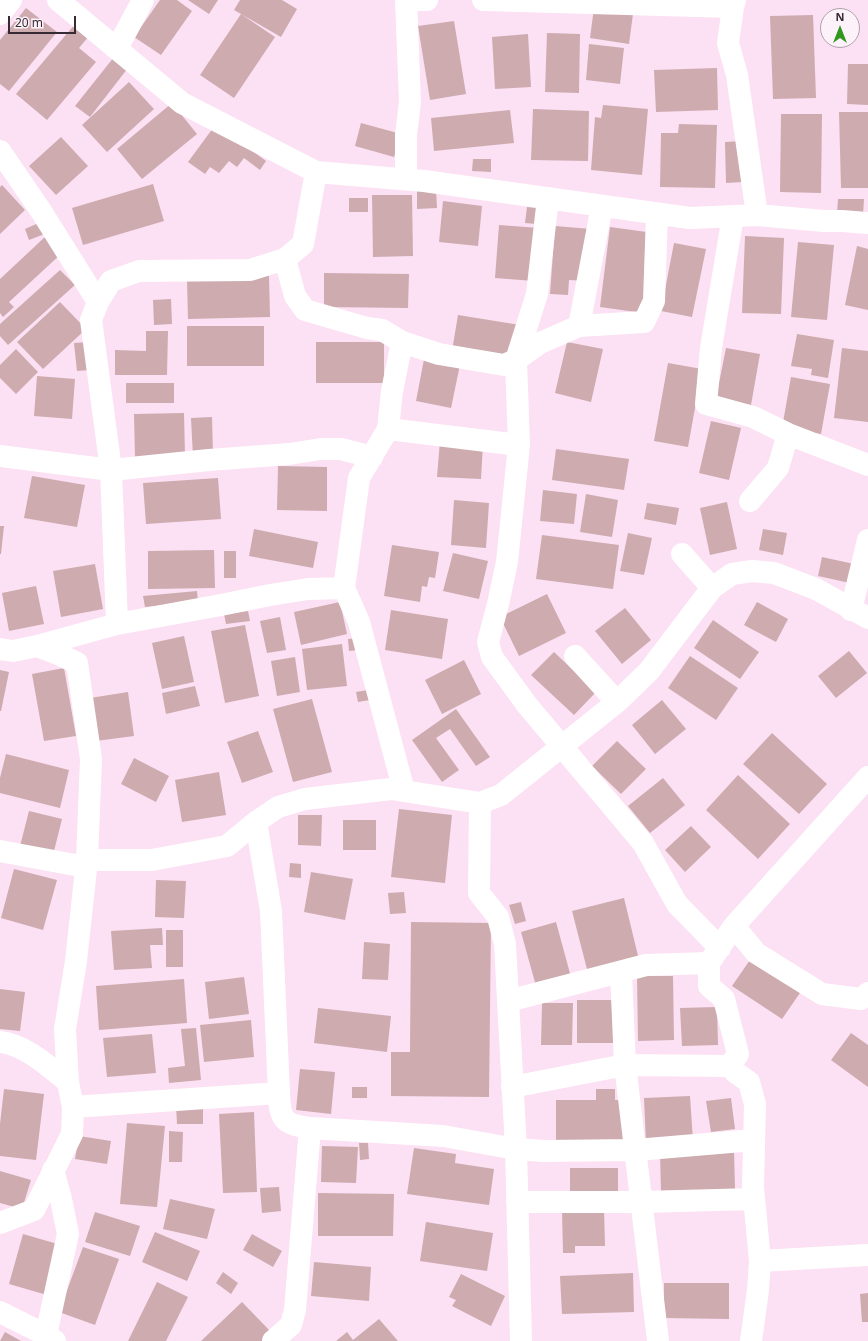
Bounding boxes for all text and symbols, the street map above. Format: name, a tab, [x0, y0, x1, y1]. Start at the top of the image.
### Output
scale bar	[10, 8, 78, 34]
north arrow	[820, 8, 860, 48]
text: N	[836, 9, 844, 24]
text: 20 m	[15, 14, 43, 31]

